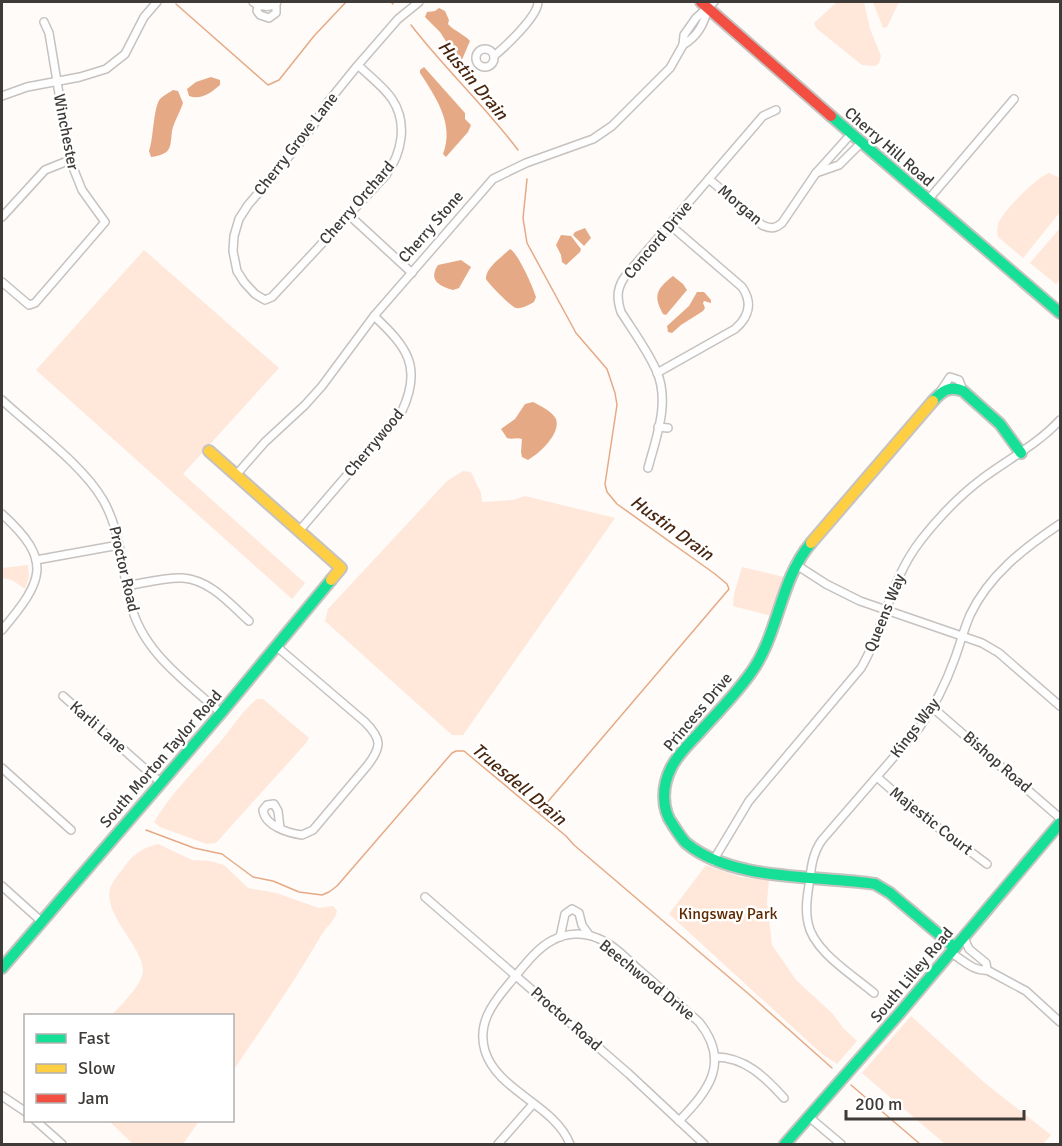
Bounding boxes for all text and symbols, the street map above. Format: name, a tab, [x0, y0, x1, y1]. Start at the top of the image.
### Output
water label: Hustin Drain	[433, 36, 513, 125]
street label: Cherry Grove Lane	[250, 89, 342, 199]
street label: Winchester	[49, 92, 83, 172]
street label: Cherry Hill Road	[840, 103, 938, 191]
street label: Cherry Orchard	[315, 157, 399, 249]
street label: Morgan	[714, 181, 766, 229]
street label: Cherry Stone	[394, 187, 468, 267]
street label: Concord Drive	[620, 197, 696, 283]
street label: Cherrywood	[340, 405, 408, 481]
water label: Hustin Drain	[626, 491, 719, 566]
street label: Proctor Road	[104, 524, 144, 614]
street label: Queens Way	[860, 570, 910, 655]
street label: Princess Drive	[659, 668, 737, 756]
street label: South Morton Taylor Road	[96, 686, 226, 832]
street label: Kings Way	[886, 694, 944, 762]
street label: Karli Lane	[65, 697, 131, 757]
street label: Bishop Road	[959, 727, 1035, 797]
water label: Truesdell Drain	[467, 738, 571, 831]
street label: Majestic Court	[885, 782, 977, 860]
park label: Kingsway Park	[678, 904, 778, 924]
street label: South Lilley Road	[866, 923, 958, 1027]
street label: Beechwood Drive	[595, 935, 699, 1025]
street label: Proctor Road	[526, 983, 606, 1055]
legend	[24, 1014, 234, 1122]
text: Fast	[78, 1027, 110, 1049]
text: Slow	[78, 1057, 115, 1079]
scale bar	[846, 1083, 1024, 1121]
text: Jam	[78, 1087, 109, 1109]
text: 200 m	[855, 1093, 902, 1115]

